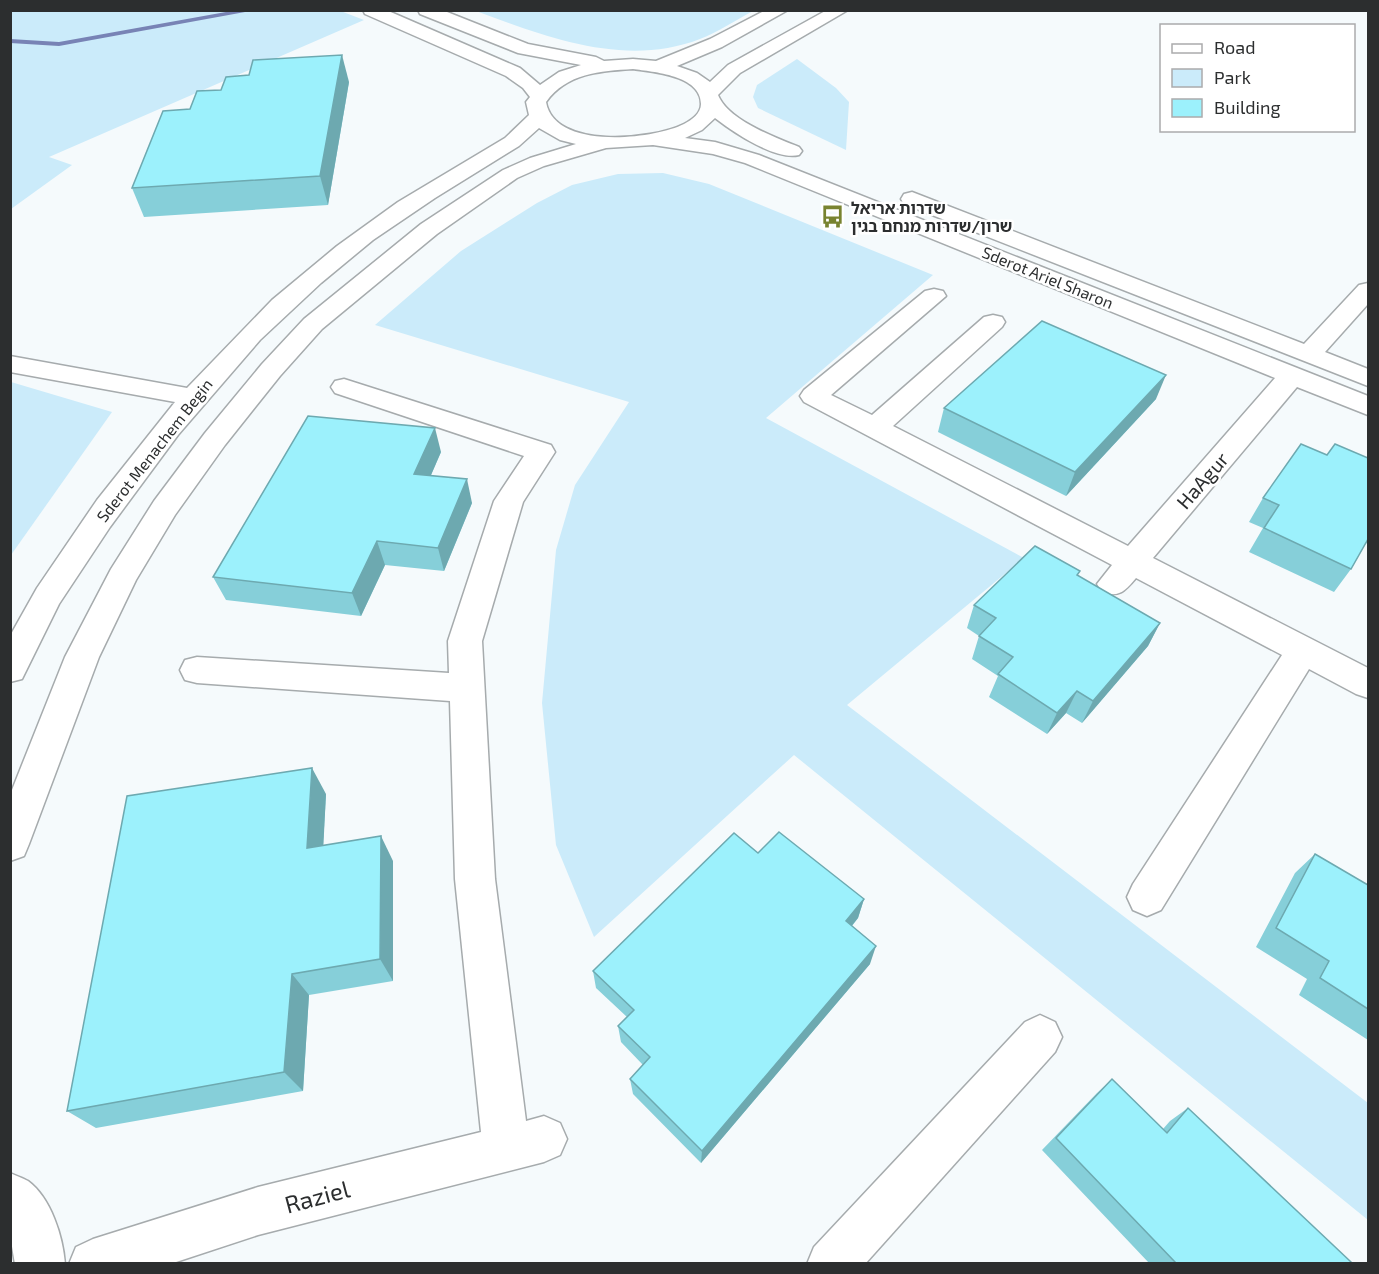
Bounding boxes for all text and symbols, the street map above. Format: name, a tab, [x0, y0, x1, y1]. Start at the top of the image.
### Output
legend	[1160, 24, 1355, 132]
text: Road	[1214, 36, 1255, 58]
text: Park	[1214, 66, 1251, 88]
text: Building	[1214, 96, 1281, 118]
place label: שדרות אריאל שרון/שדרות מנחם בגין	[851, 198, 1012, 235]
bus stop icon: שדרות אריאל שרון/שדרות מנחם בגין	[820, 203, 846, 229]
street label: Sderot Ariel Sharon	[980, 242, 1116, 312]
street label: Sderot Menachem Begin	[92, 375, 216, 525]
street label: HaAgur	[1171, 447, 1233, 513]
street label: Raziel	[281, 1173, 353, 1219]

